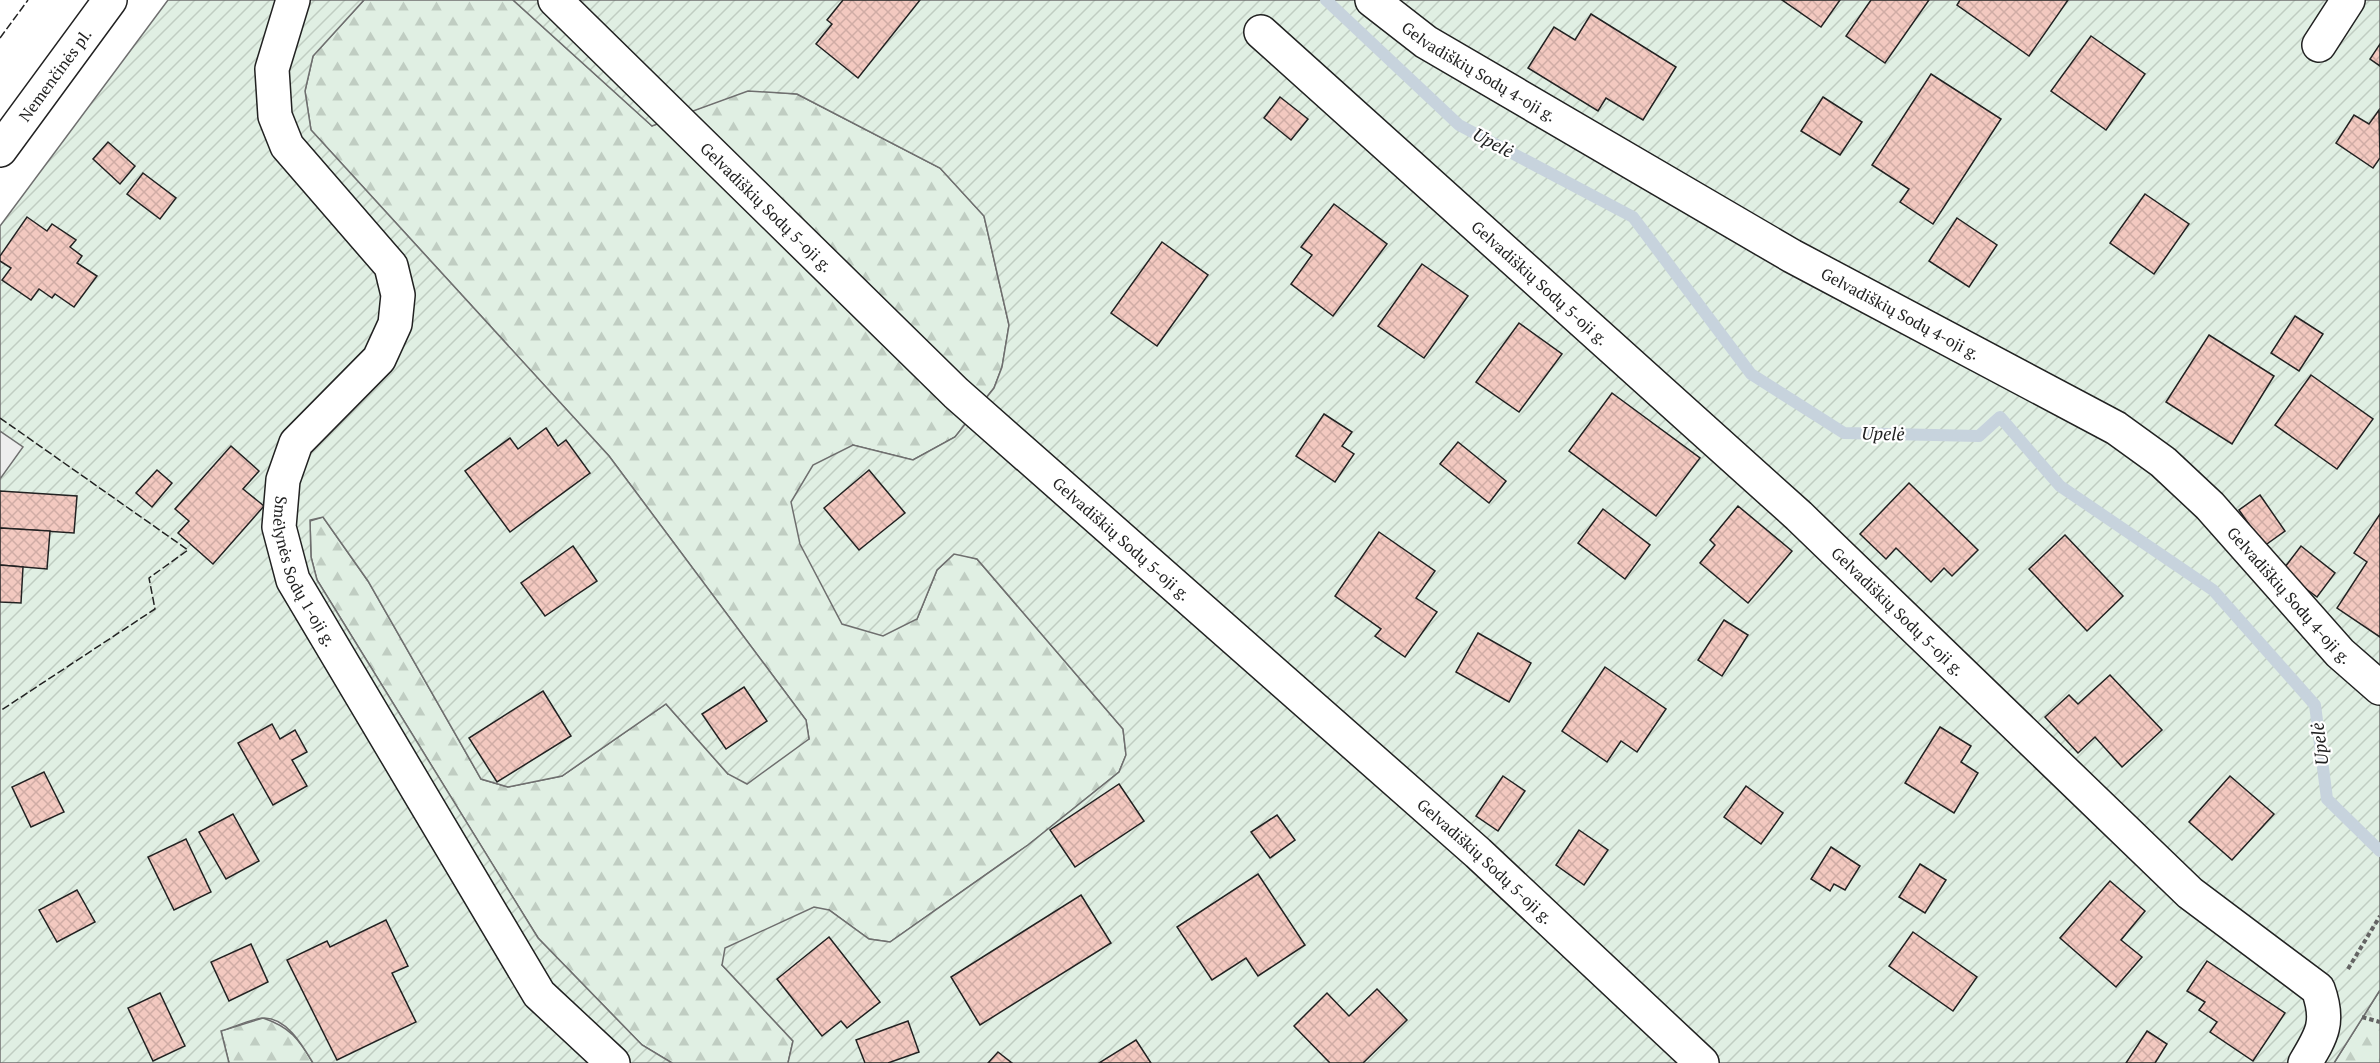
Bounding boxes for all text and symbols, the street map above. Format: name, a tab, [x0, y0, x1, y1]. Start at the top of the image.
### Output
street label: Gelvadiškių Sodų 4-oji g.	[1397, 16, 1560, 127]
street label: Nemenčinės pl.	[14, 24, 96, 126]
water label: Upelė	[1469, 121, 1518, 163]
street label: Gelvadiškių Sodų 5-oji g.	[696, 137, 837, 277]
street label: Gelvadiškių Sodų 5-oji g.	[1467, 216, 1613, 350]
street label: Gelvadiškių Sodų 4-oji g.	[1817, 262, 1984, 365]
water label: Upelė	[1861, 421, 1905, 445]
street label: Gelvadiškių Sodų 5-oji g.	[1048, 472, 1195, 605]
street label: Smėlynės Sodų 1-oji g.	[268, 495, 341, 651]
street label: Gelvadiškių Sodų 4-oji g.	[2222, 522, 2356, 669]
street label: Gelvadiškių Sodų 5-oji g.	[1827, 542, 1969, 681]
water label: Upelė	[2304, 721, 2334, 767]
street label: Gelvadiškių Sodų 5-oji g.	[1412, 793, 1558, 929]

